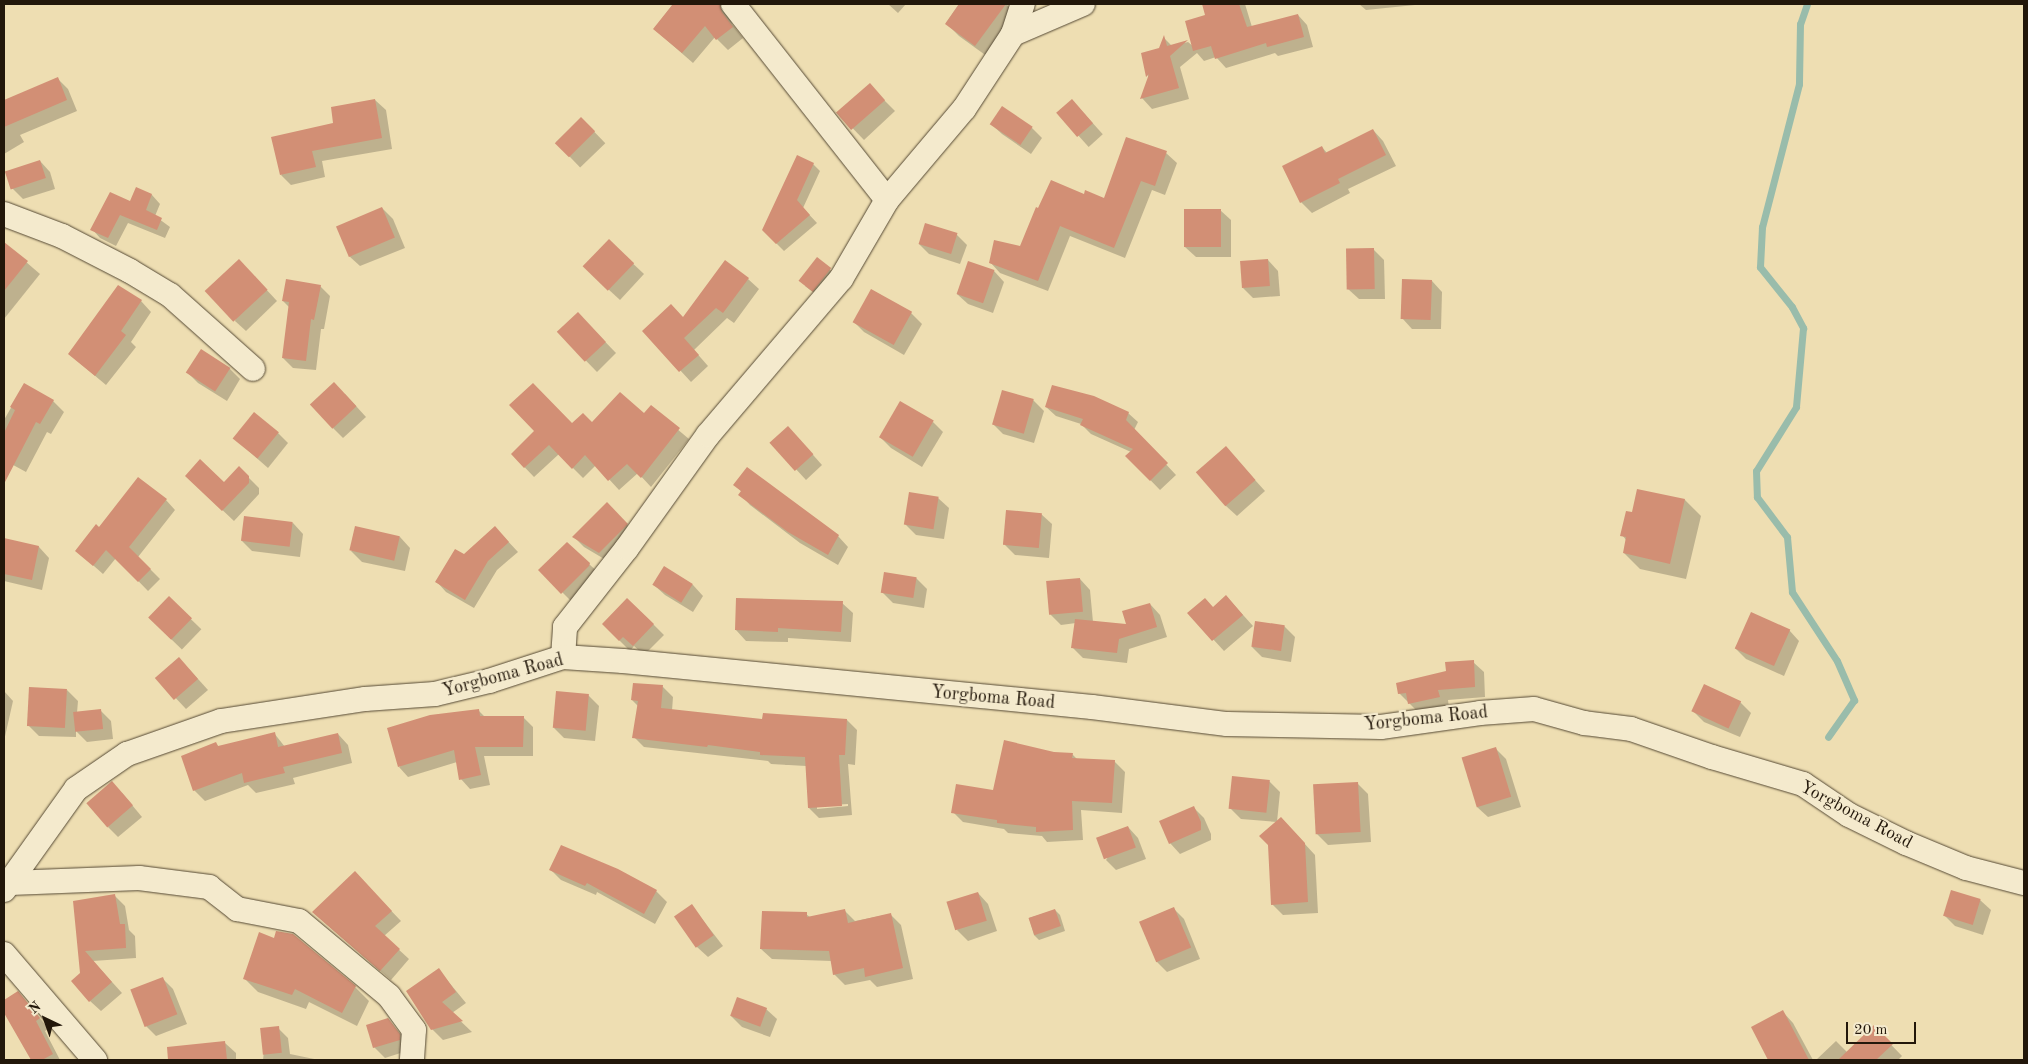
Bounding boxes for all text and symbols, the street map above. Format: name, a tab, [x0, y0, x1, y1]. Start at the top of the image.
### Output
street label: Yorgboma Road	[440, 649, 566, 703]
street label: Yorgboma Road	[930, 682, 1056, 714]
street label: Yorgboma Road	[1363, 702, 1489, 736]
street label: Yorgboma Road	[1796, 776, 1916, 854]
north arrow	[20, 994, 70, 1044]
text: N	[26, 999, 44, 1017]
scale bar	[1848, 1012, 1918, 1044]
text: 20 m	[1854, 1023, 1888, 1038]

